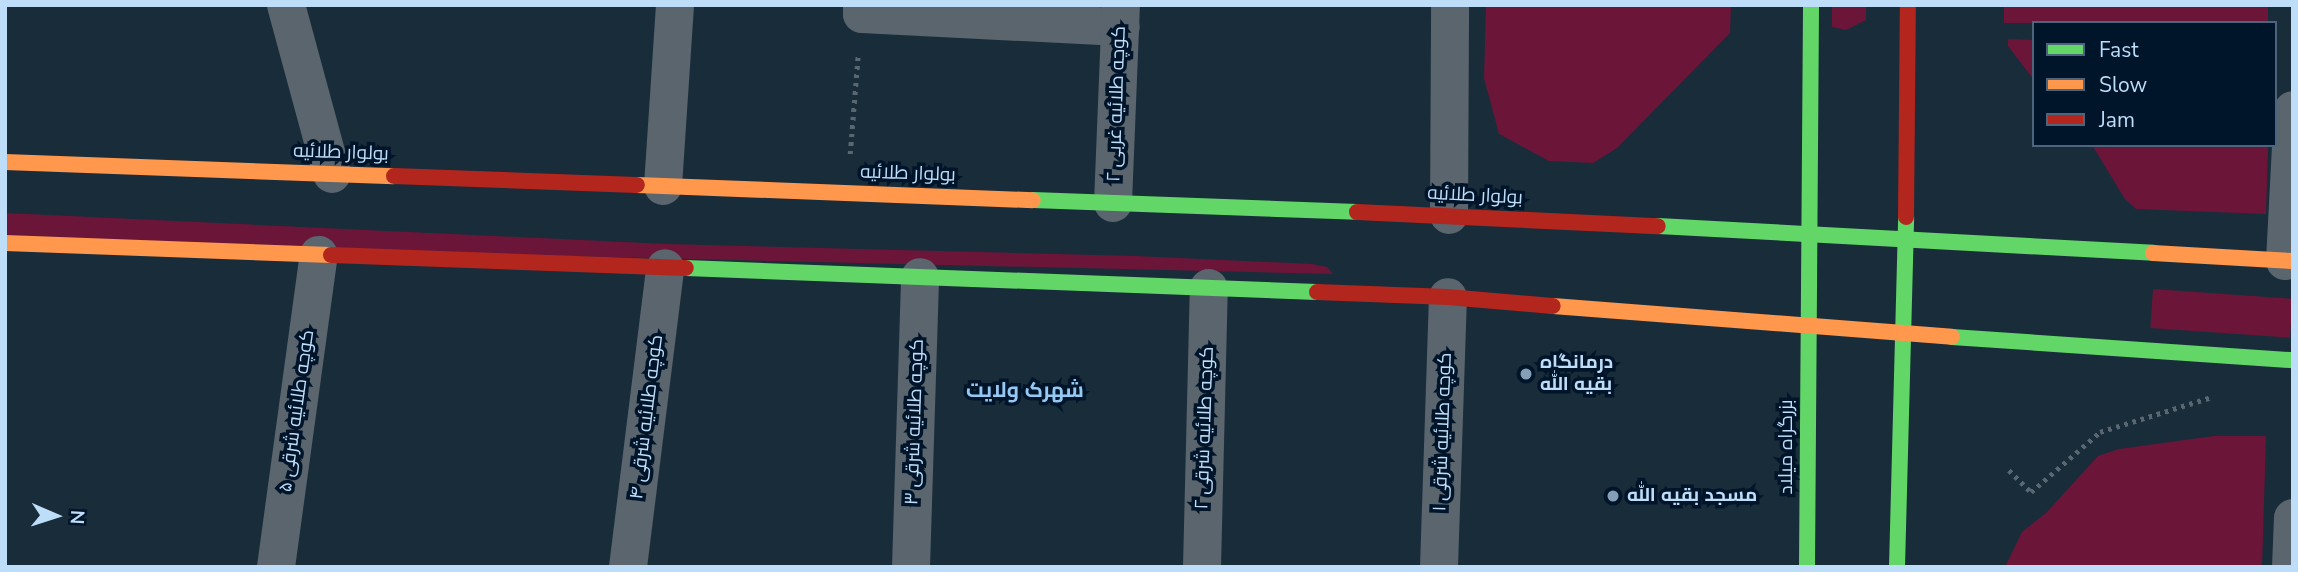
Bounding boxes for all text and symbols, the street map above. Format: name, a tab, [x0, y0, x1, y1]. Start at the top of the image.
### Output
legend	[2032, 21, 2277, 147]
street label: کوچه طلائیه غربی ۲	[1103, 25, 1131, 183]
text: Fast	[2099, 36, 2139, 64]
text: Slow	[2099, 71, 2147, 99]
text: Jam	[2099, 106, 2135, 134]
street label: بولوار طلائیه	[293, 140, 389, 166]
street label: بولوار طلائیه	[860, 161, 956, 187]
street label: بولوار طلائیه	[1427, 182, 1523, 210]
street label: کوچه طلائیه شرقی ۵	[274, 328, 320, 494]
street label: کوچه طلائیه شرقی ۴	[626, 333, 668, 501]
street label: کوچه طلائیه شرقی ۳	[901, 339, 929, 505]
street label: کوچه طلائیه شرقی ۲	[1191, 346, 1219, 510]
street label: کوچه طلائیه شرقی ۱	[1429, 352, 1457, 512]
place label: درمانگاه بقیه الله	[1540, 352, 1613, 396]
marker: درمانگاه بقیه الله	[1518, 366, 1534, 382]
district label: شهرک ولایت	[966, 377, 1084, 403]
street label: بزرگراه میلاد	[1776, 399, 1798, 495]
north arrow	[21, 481, 91, 551]
place label: مسجد بقیه الله	[1627, 485, 1757, 507]
marker: مسجد بقیه الله	[1605, 488, 1621, 504]
text: N	[64, 509, 90, 525]

